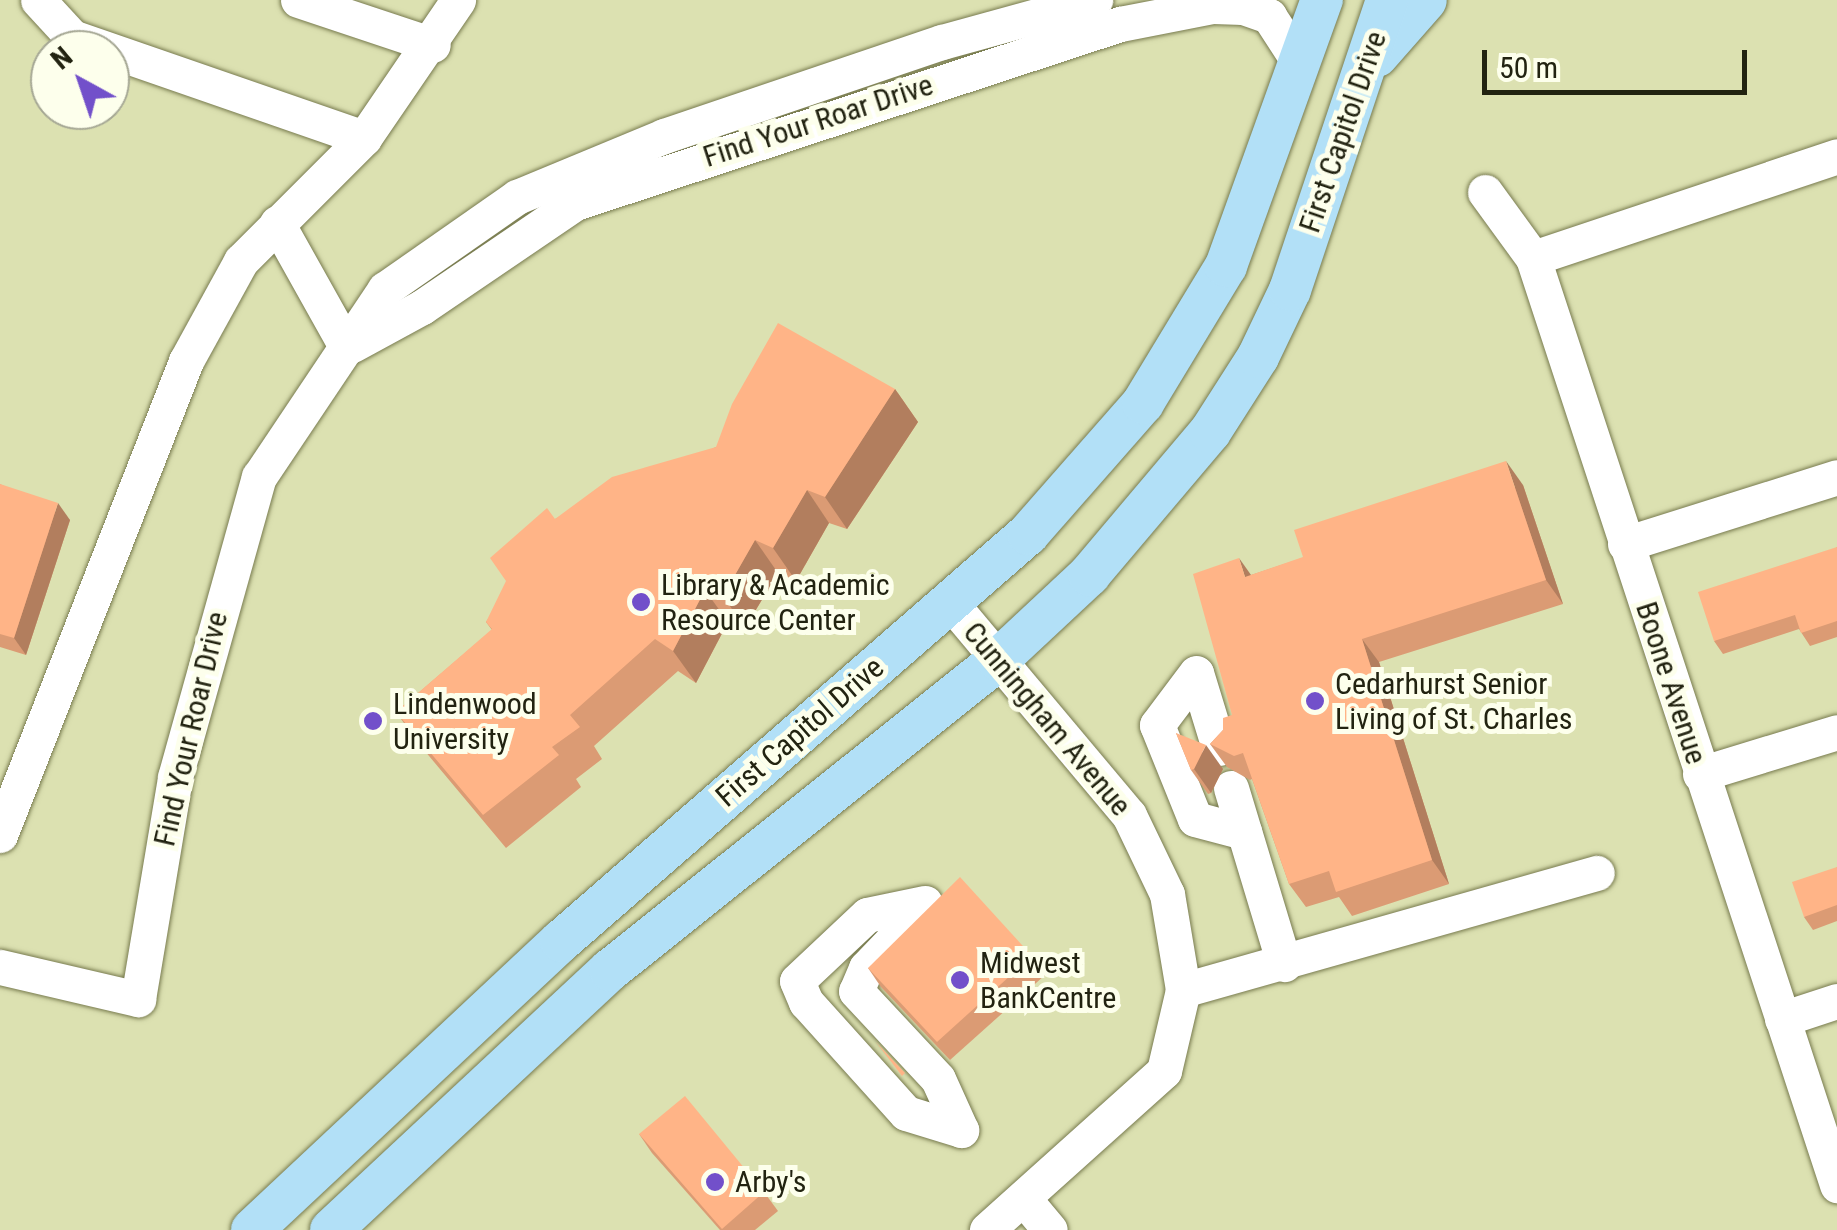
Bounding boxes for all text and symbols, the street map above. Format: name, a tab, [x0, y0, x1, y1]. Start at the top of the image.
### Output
street label: First Capitol Drive	[1292, 27, 1394, 237]
north arrow	[30, 30, 130, 130]
scale bar	[1487, 30, 1752, 92]
text: N	[45, 40, 79, 76]
text: 50 m	[1499, 50, 1558, 85]
street label: Find Your Roar Drive	[699, 67, 937, 175]
place label: Library & Academic Resource Center	[661, 567, 890, 638]
marker: Library & Academic Resource Center	[630, 591, 652, 613]
street label: Boone Avenue	[1628, 597, 1714, 769]
street label: Find Your Roar Drive	[147, 608, 235, 850]
street label: Cunningham Avenue	[956, 615, 1138, 823]
street label: First Capitol Drive	[709, 649, 891, 815]
place label: Cedarhurst Senior Living of St. Charles	[1335, 666, 1572, 736]
place label: Lindenwood University	[393, 686, 537, 756]
marker: Cedarhurst Senior Living of St. Charles	[1304, 690, 1326, 712]
marker: Lindenwood University	[362, 710, 384, 732]
place label: Midwest BankCentre	[980, 945, 1116, 1016]
marker: Midwest BankCentre	[949, 969, 971, 991]
place label: Arby's	[735, 1164, 807, 1200]
marker: Arby's	[704, 1171, 726, 1193]

